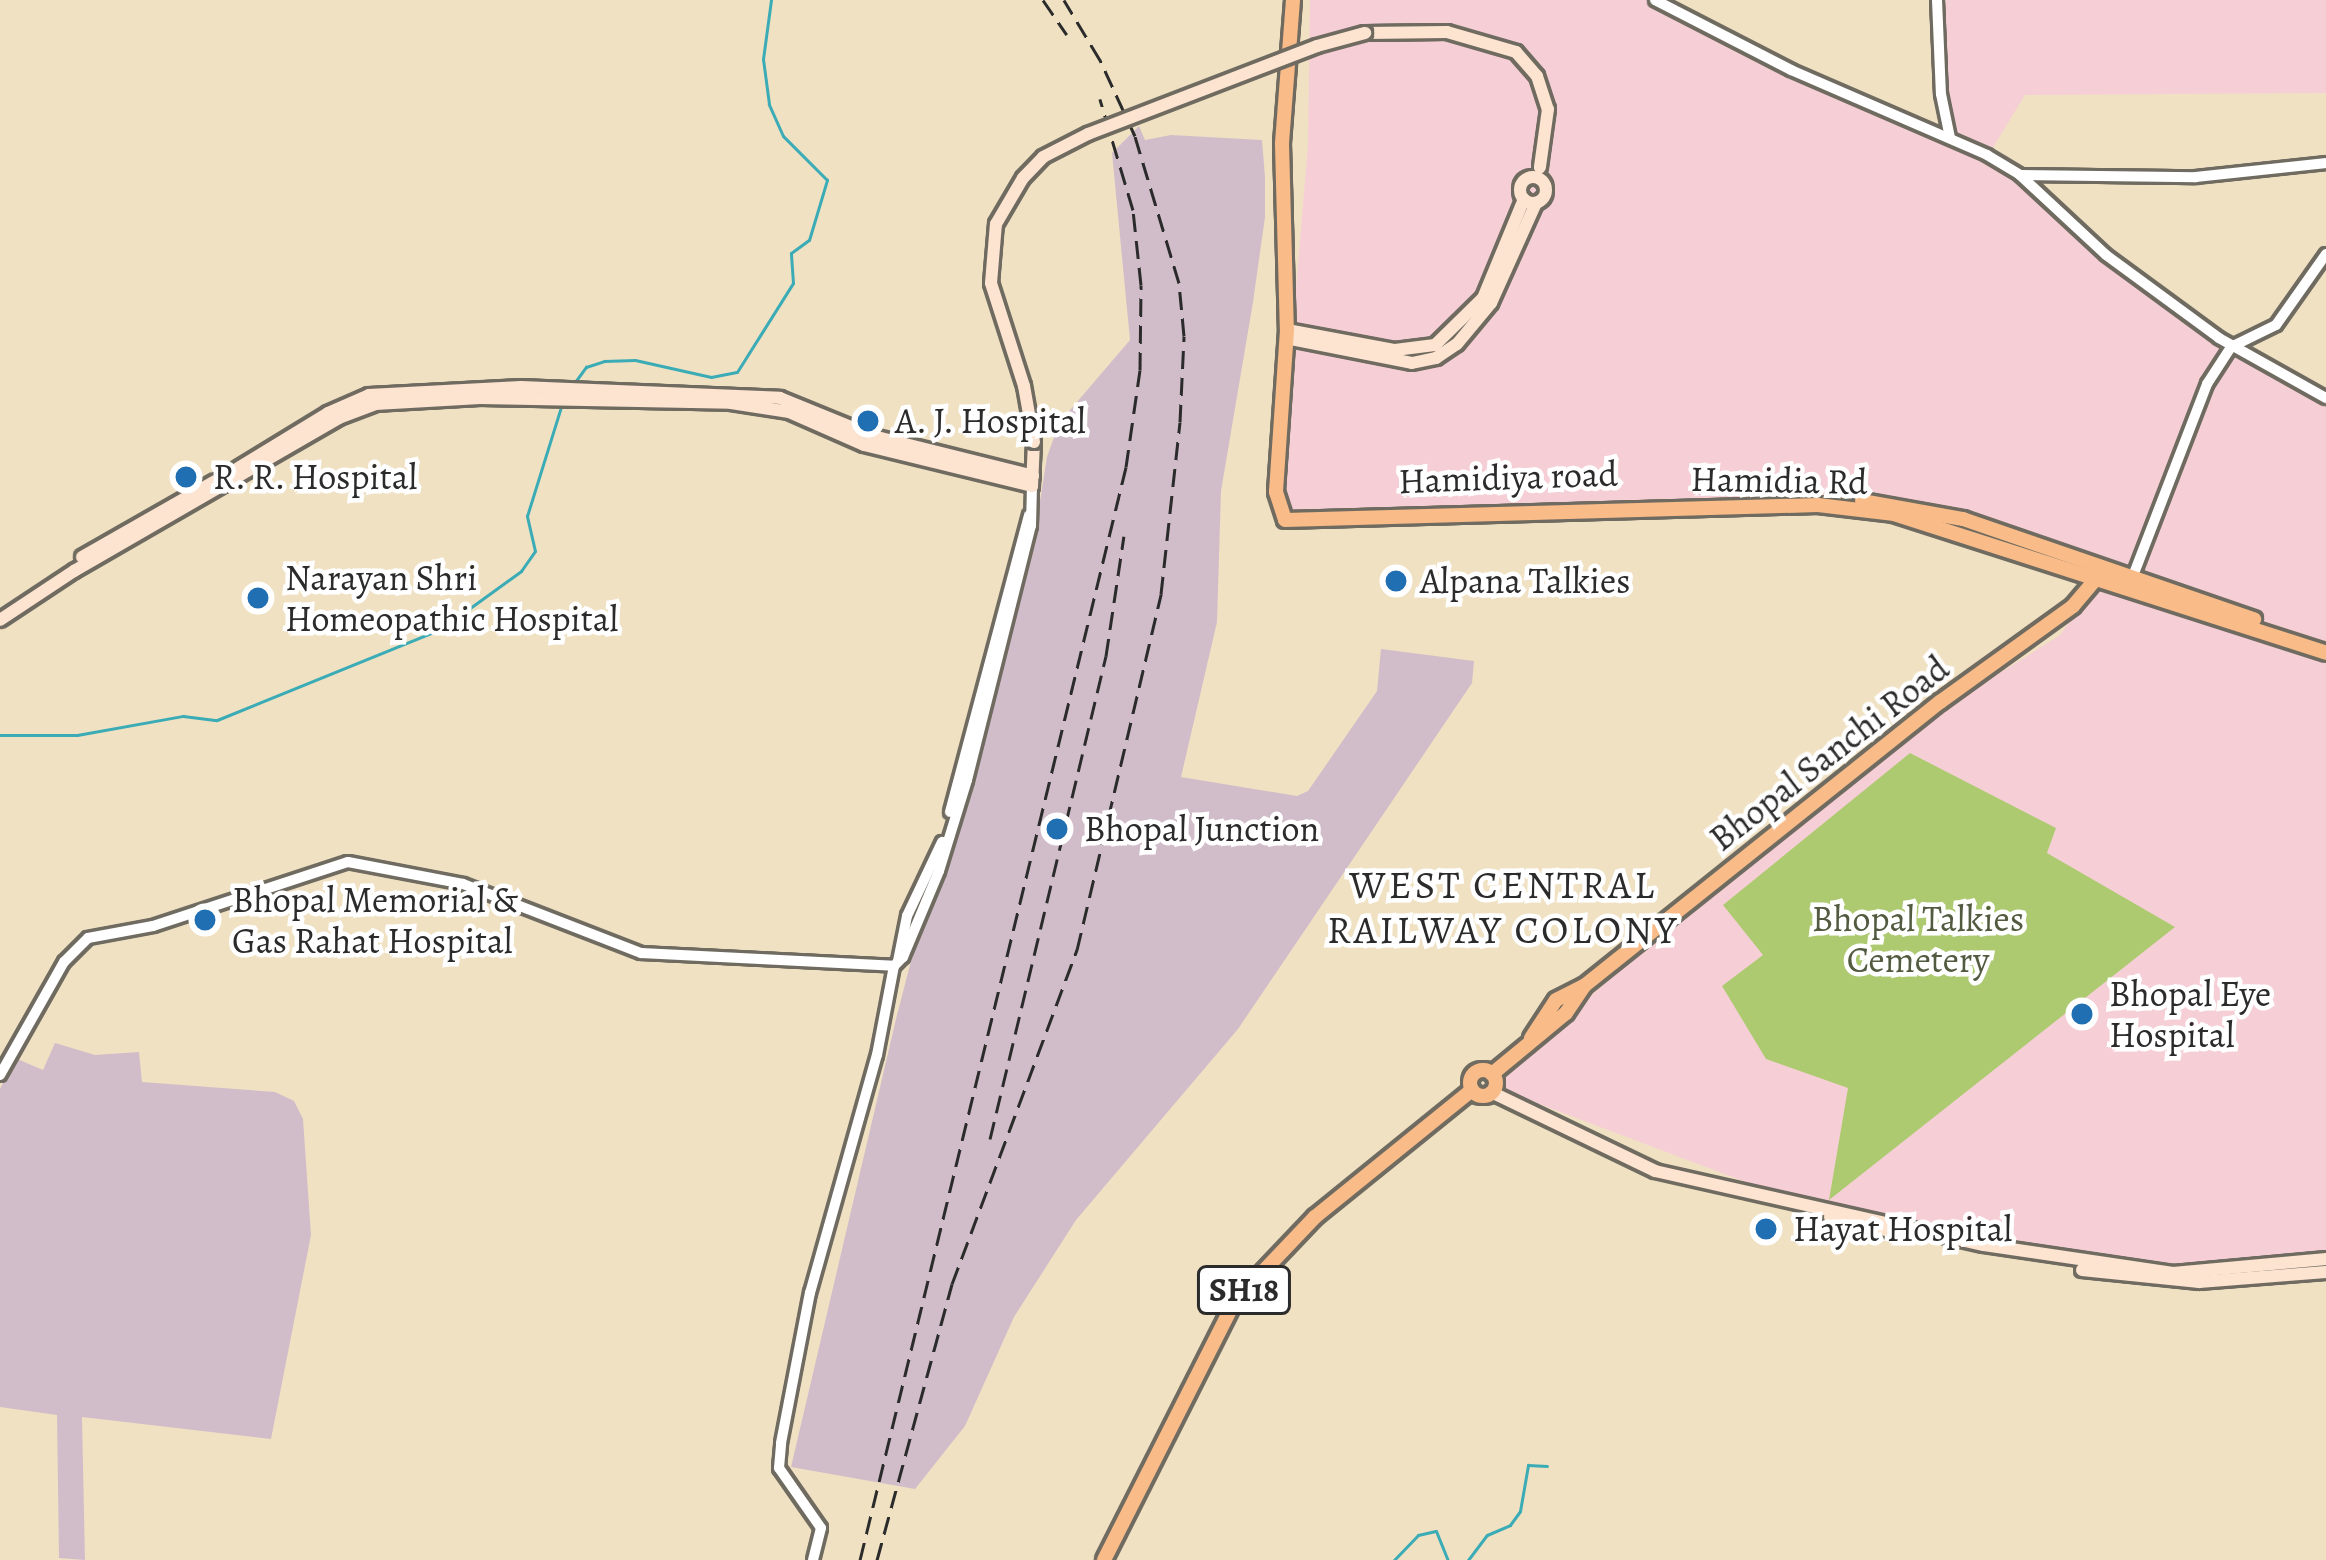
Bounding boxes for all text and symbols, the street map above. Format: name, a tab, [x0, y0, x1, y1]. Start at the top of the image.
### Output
place label: A. J. Hospital	[895, 399, 1087, 443]
marker: A. J. Hospital	[852, 405, 884, 437]
street label: Hamidiya road	[1397, 452, 1619, 502]
place label: R. R. Hospital	[213, 455, 419, 499]
street label: Hamidia Rd	[1690, 457, 1868, 503]
marker: R. R. Hospital	[170, 461, 202, 493]
place label: Narayan Shri Homeopathic Hospital	[285, 555, 618, 640]
place label: Alpana Talkies	[1420, 559, 1631, 603]
marker: Alpana Talkies	[1383, 568, 1409, 594]
marker: Narayan Shri Homeopathic Hospital	[242, 582, 274, 614]
street label: Bhopal Sanchi Road	[1701, 646, 1957, 860]
place label: Bhopal Junction	[1084, 807, 1319, 851]
marker: Bhopal Junction	[1041, 813, 1073, 845]
district label: WEST CENTRAL RAILWAY COLONY	[1327, 863, 1679, 954]
place label: Bhopal Memorial & Gas Rahat Hospital	[232, 877, 518, 962]
park label: Bhopal Talkies Cemetery	[1812, 896, 2024, 981]
marker: Bhopal Memorial & Gas Rahat Hospital	[189, 904, 221, 936]
place label: Bhopal Eye Hospital	[2109, 971, 2271, 1056]
marker: Bhopal Eye Hospital	[2066, 998, 2098, 1030]
place label: Hayat Hospital	[1793, 1207, 2012, 1251]
marker: Hayat Hospital	[1750, 1213, 1782, 1245]
road number: SH18	[1196, 1263, 1292, 1317]

